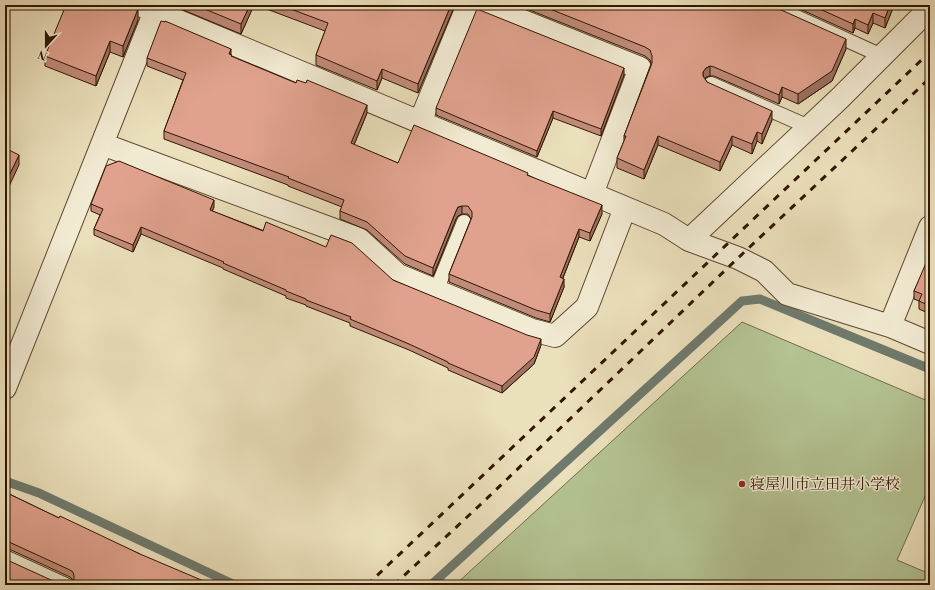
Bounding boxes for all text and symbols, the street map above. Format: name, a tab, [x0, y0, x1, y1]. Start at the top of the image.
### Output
north arrow	[26, 26, 66, 66]
text: N	[36, 46, 49, 62]
place label: 寝屋川市立田井小学校	[750, 475, 900, 494]
marker: 寝屋川市立田井小学校	[737, 479, 747, 489]

